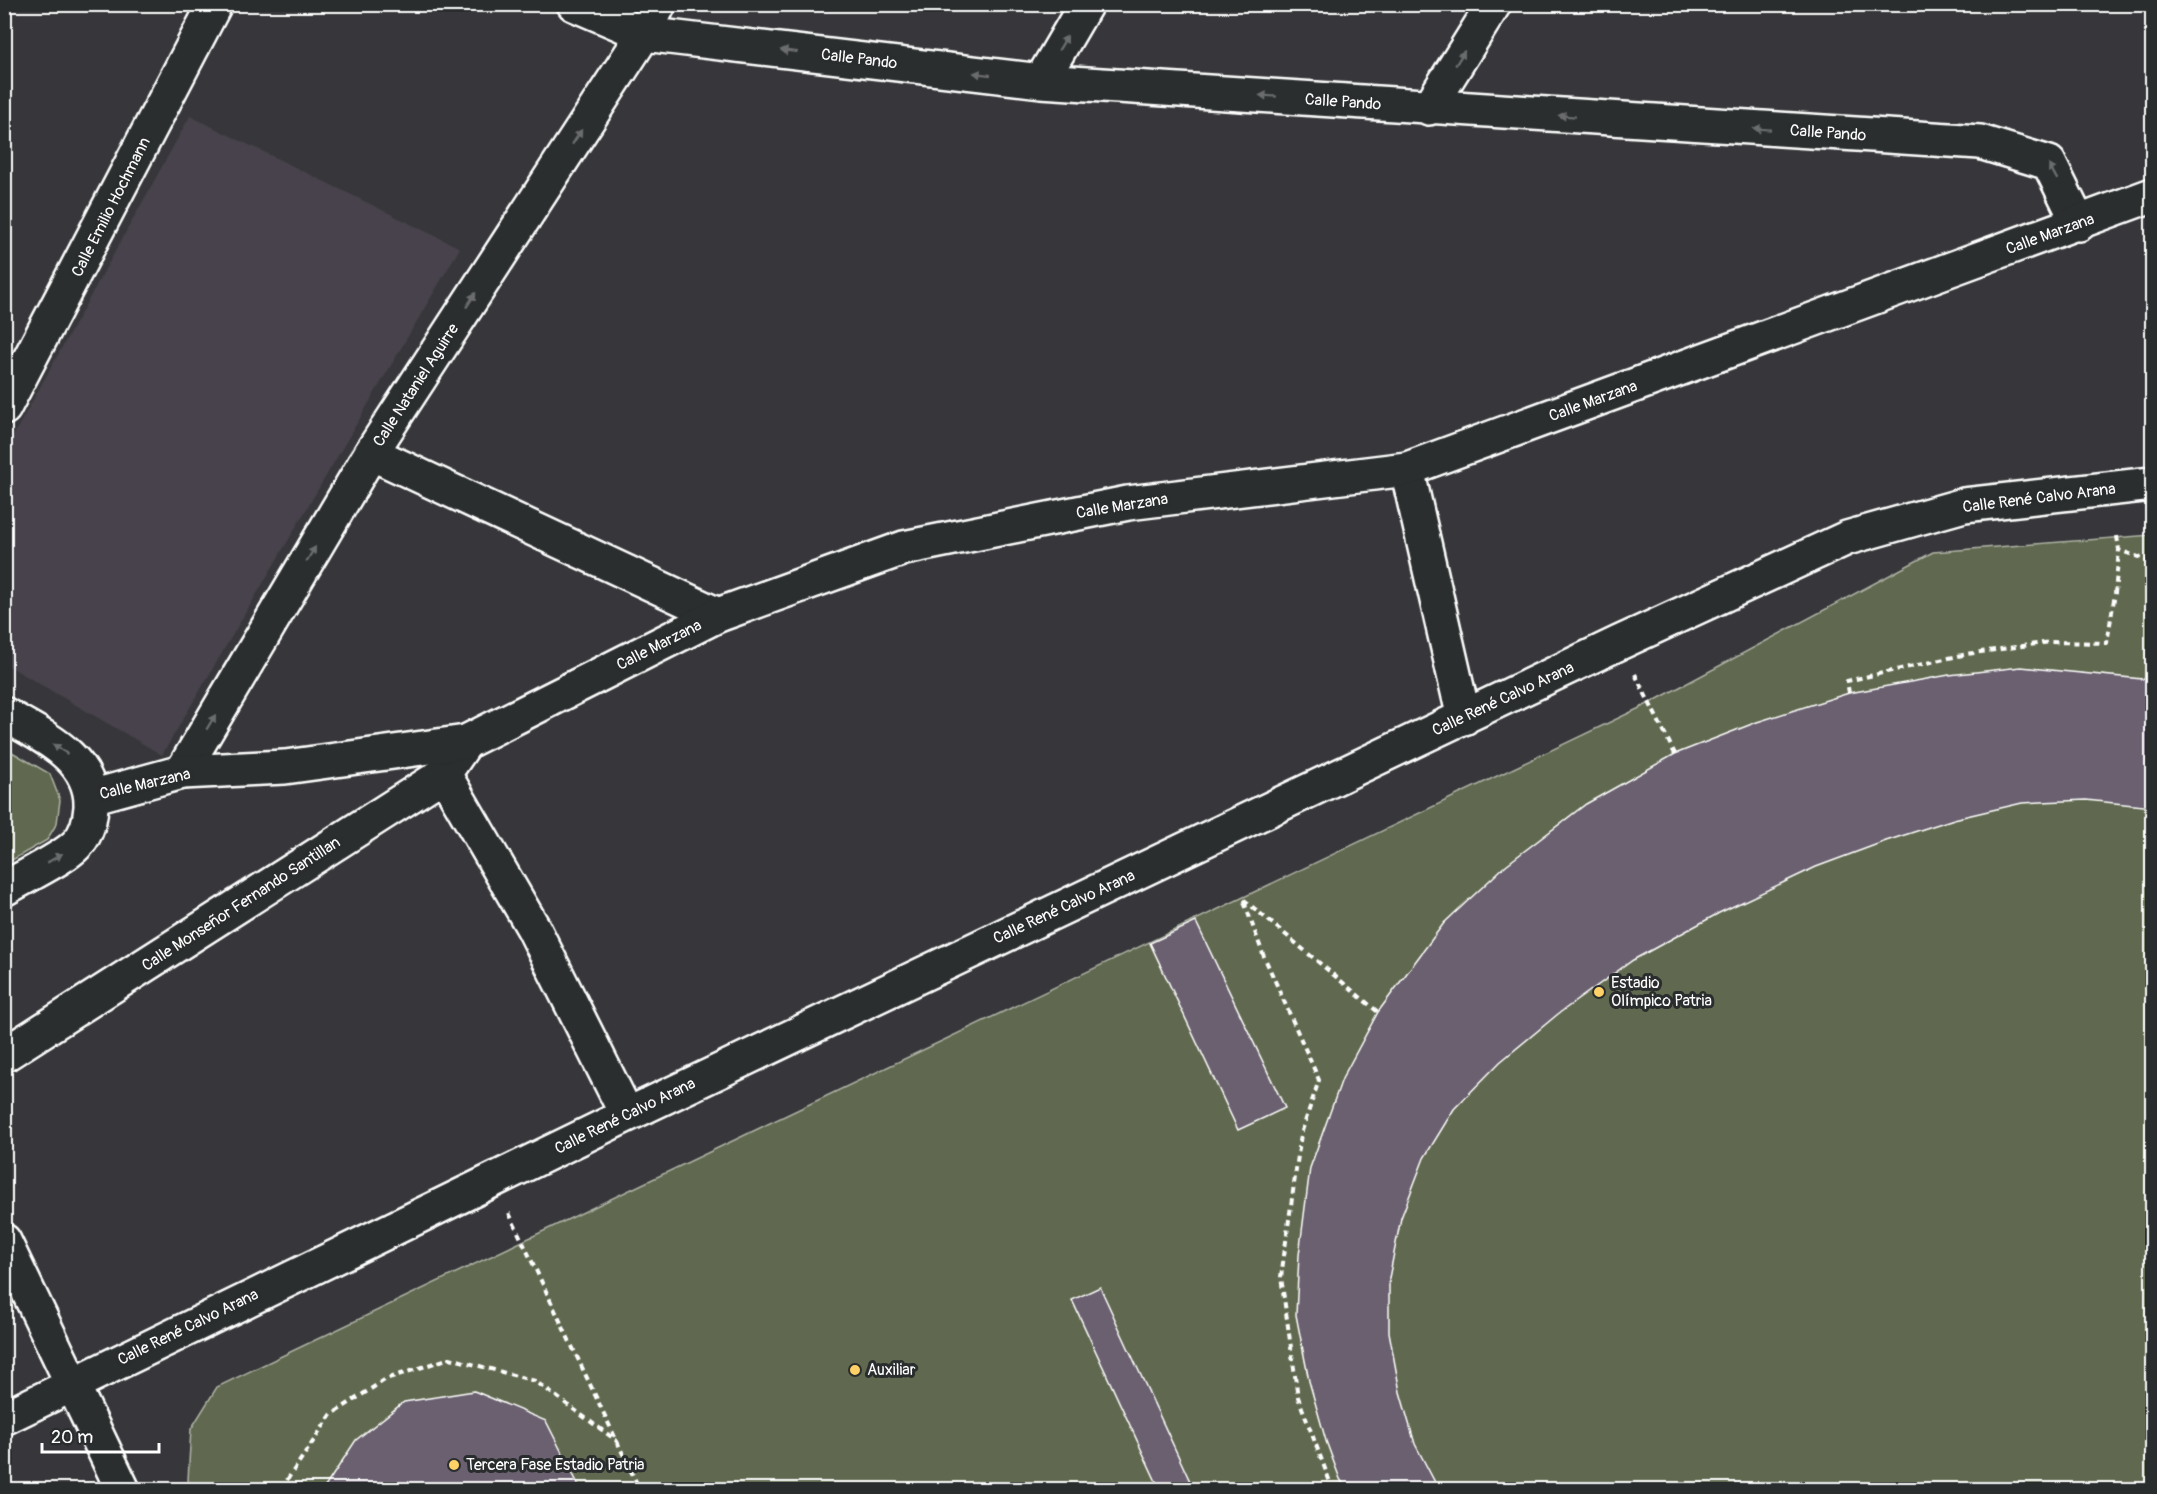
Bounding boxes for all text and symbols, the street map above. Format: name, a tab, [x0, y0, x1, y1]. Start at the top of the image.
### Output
one-way arrow	[1058, 35, 1069, 51]
street label: Calle Pando	[820, 44, 899, 74]
one-way arrow	[779, 46, 798, 56]
one-way arrow	[1454, 50, 1465, 66]
one-way arrow	[973, 69, 992, 79]
street label: Calle Pando	[1304, 89, 1382, 115]
one-way arrow	[1258, 92, 1277, 101]
one-way arrow	[1558, 112, 1577, 121]
street label: Calle Pando	[1789, 120, 1867, 146]
one-way arrow	[1752, 124, 1771, 133]
one-way arrow	[571, 129, 582, 145]
street label: Calle Emilio Hochmann	[67, 134, 155, 280]
one-way arrow	[2048, 163, 2058, 180]
street label: Calle Marzana	[2003, 209, 2097, 259]
one-way arrow	[465, 293, 477, 309]
street label: Calle Nataniel Aguirre	[369, 320, 463, 450]
street label: Calle Marzana	[1546, 376, 1640, 426]
street label: Calle René Calvo Arana	[1961, 479, 2117, 517]
street label: Calle Marzana	[1075, 489, 1169, 523]
one-way arrow	[306, 546, 317, 562]
street label: Calle Marzana	[613, 615, 705, 675]
street label: Calle René Calvo Arana	[1429, 657, 1577, 741]
one-way arrow	[206, 714, 217, 730]
one-way arrow	[53, 743, 69, 755]
street label: Calle Marzana	[98, 764, 192, 804]
street label: Calle Monseñor Fernando Santillan	[138, 832, 344, 976]
one-way arrow	[47, 853, 63, 864]
street label: Calle René Calvo Arana	[990, 865, 1138, 949]
place label: Estadio Olímpico Patria	[1611, 973, 1712, 1011]
marker: Estadio Olímpico Patria	[1592, 985, 1606, 999]
street label: Calle René Calvo Arana	[551, 1073, 699, 1159]
street label: Calle René Calvo Arana	[114, 1284, 262, 1370]
place label: Auxiliar	[867, 1360, 916, 1380]
marker: Auxiliar	[848, 1363, 862, 1377]
scale bar	[42, 1416, 159, 1454]
text: 20 m	[51, 1426, 93, 1449]
place label: Tercera Fase Estadio Patria	[466, 1455, 645, 1475]
marker: Tercera Fase Estadio Patria	[447, 1458, 461, 1472]

